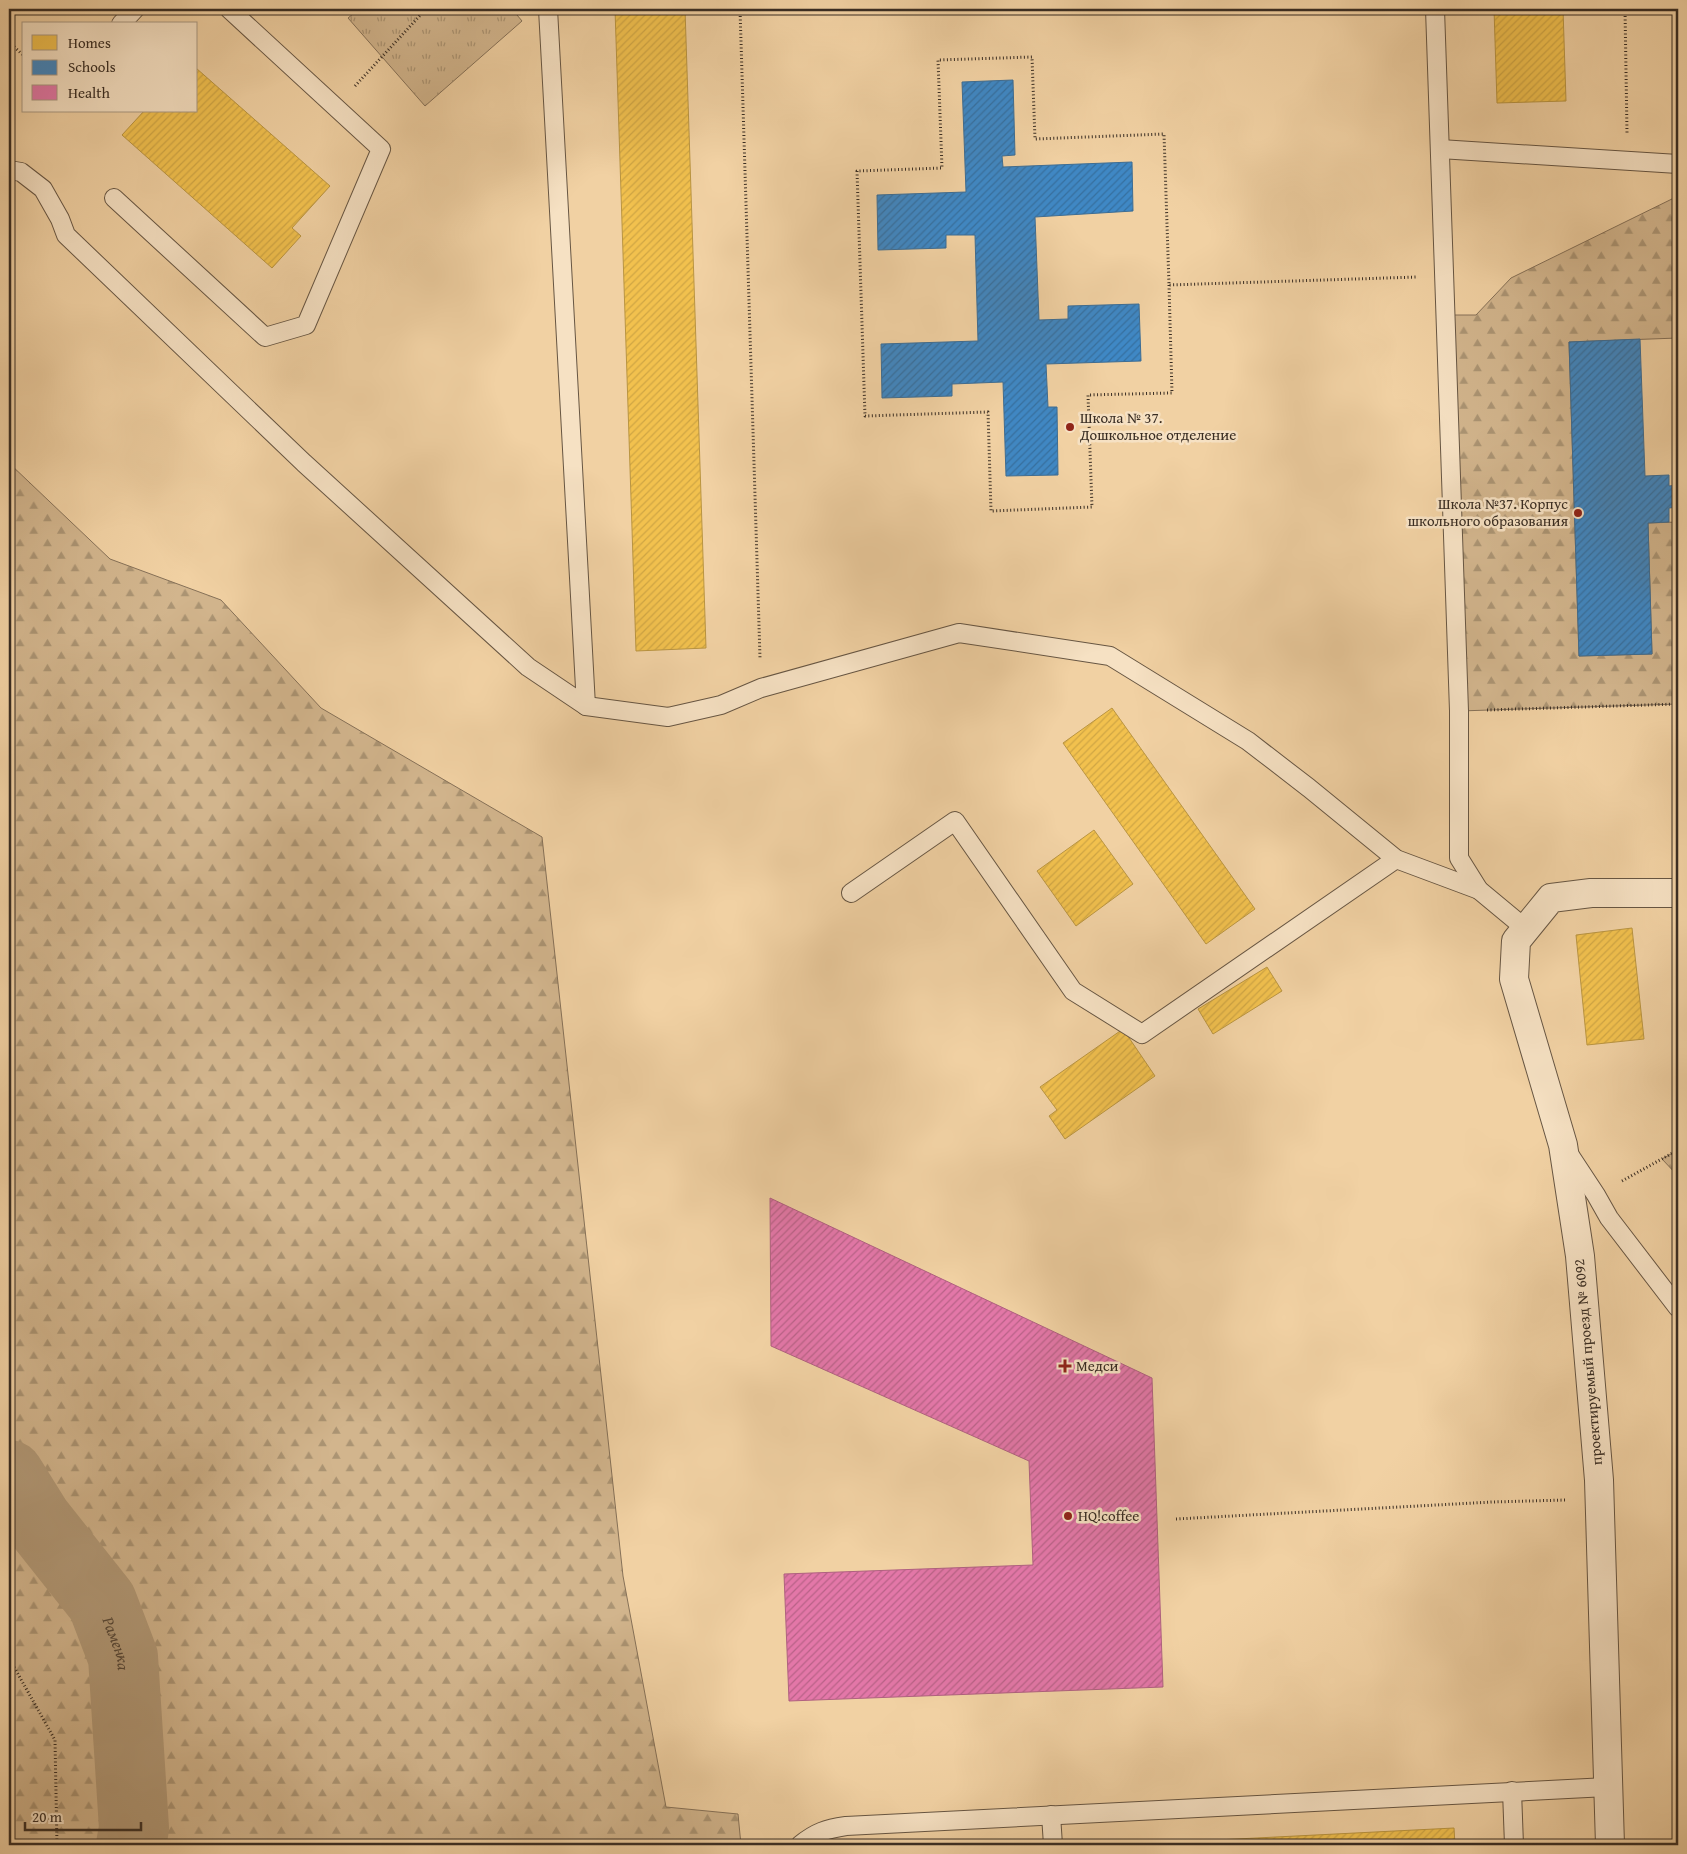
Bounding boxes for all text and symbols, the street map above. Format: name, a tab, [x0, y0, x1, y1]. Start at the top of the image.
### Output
legend	[22, 22, 198, 112]
text: Homes	[68, 32, 111, 53]
text: Schools	[68, 56, 116, 77]
text: Health	[68, 82, 111, 103]
place label: Школа № 37. Дошкольное отделение	[1079, 407, 1236, 445]
marker: Школа № 37. Дошкольное отделение	[1064, 421, 1076, 433]
place label: Школа №37. Корпус школьного образования	[1408, 493, 1568, 531]
marker: Школа №37. Корпус школьного образования	[1572, 507, 1584, 519]
street label: проектируемый проезд № 6092	[1568, 1258, 1607, 1466]
place label: Медси	[1076, 1355, 1119, 1376]
marker: Медси	[1058, 1359, 1072, 1373]
place label: HQ!coffee	[1078, 1505, 1139, 1526]
marker: HQ!coffee	[1062, 1510, 1074, 1522]
water label: Раменка	[96, 1612, 136, 1672]
scale bar	[25, 1799, 141, 1831]
text: 20 m	[32, 1806, 63, 1827]

